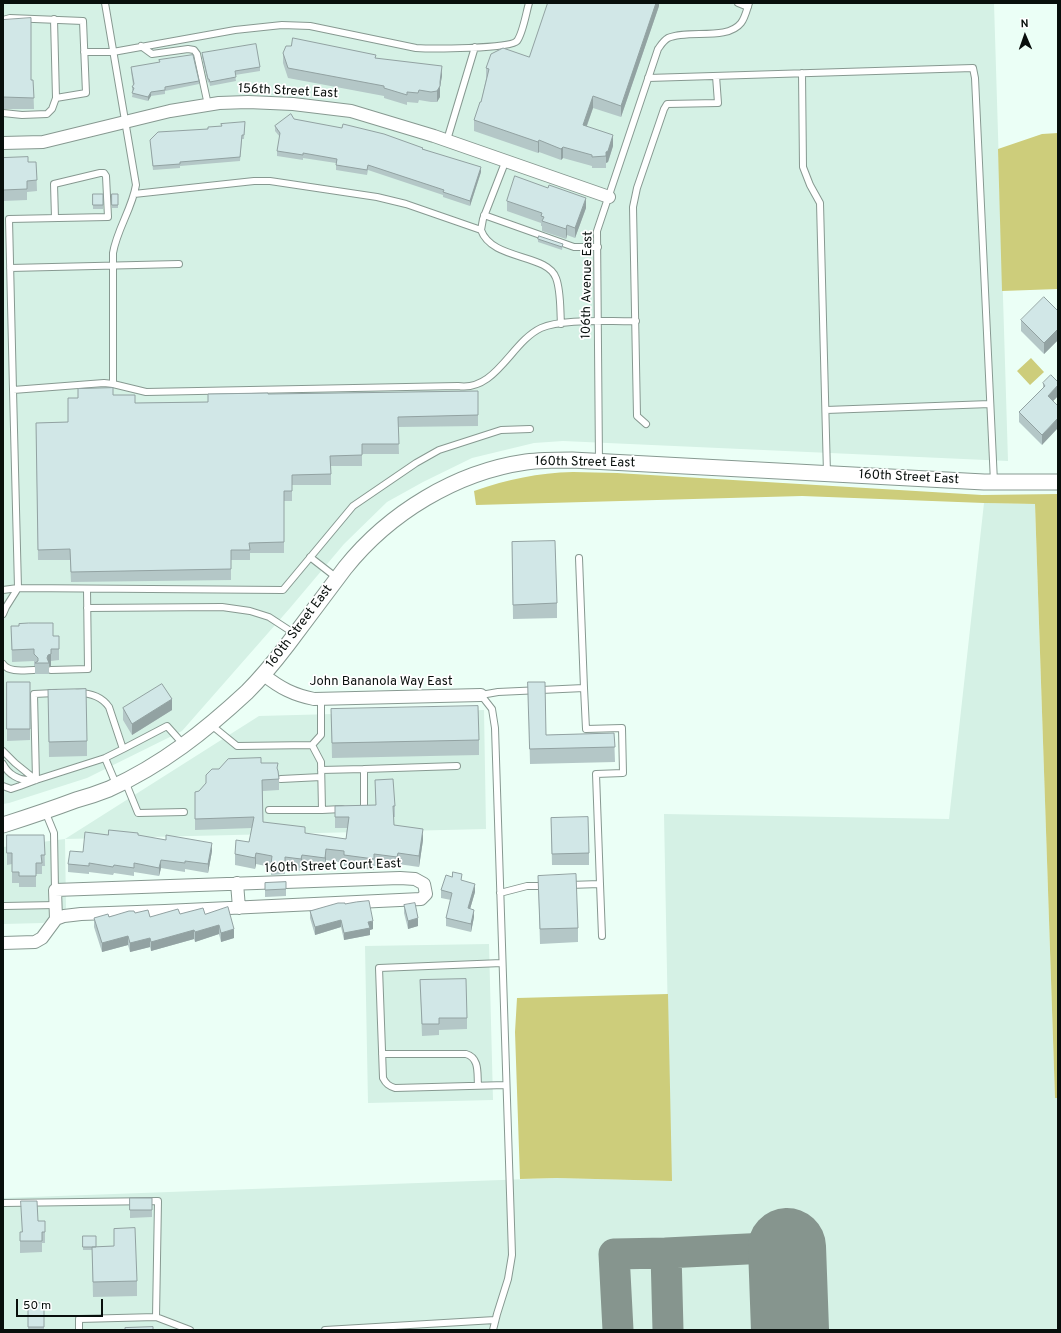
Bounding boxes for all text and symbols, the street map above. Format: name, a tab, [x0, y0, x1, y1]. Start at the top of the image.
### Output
north arrow	[1005, 16, 1045, 56]
text: N	[1020, 17, 1029, 31]
street label: 156th Street East	[238, 82, 338, 102]
street label: 106th Avenue East	[579, 231, 597, 339]
street label: 160th Street East	[535, 454, 635, 472]
street label: 160th Street East	[859, 468, 959, 488]
street label: 160th Street East	[264, 582, 336, 672]
street label: John Bananola Way East	[309, 674, 453, 690]
street label: 160th Street Court East	[264, 857, 402, 877]
scale bar	[18, 1291, 105, 1317]
text: 50 m	[23, 1298, 51, 1314]

